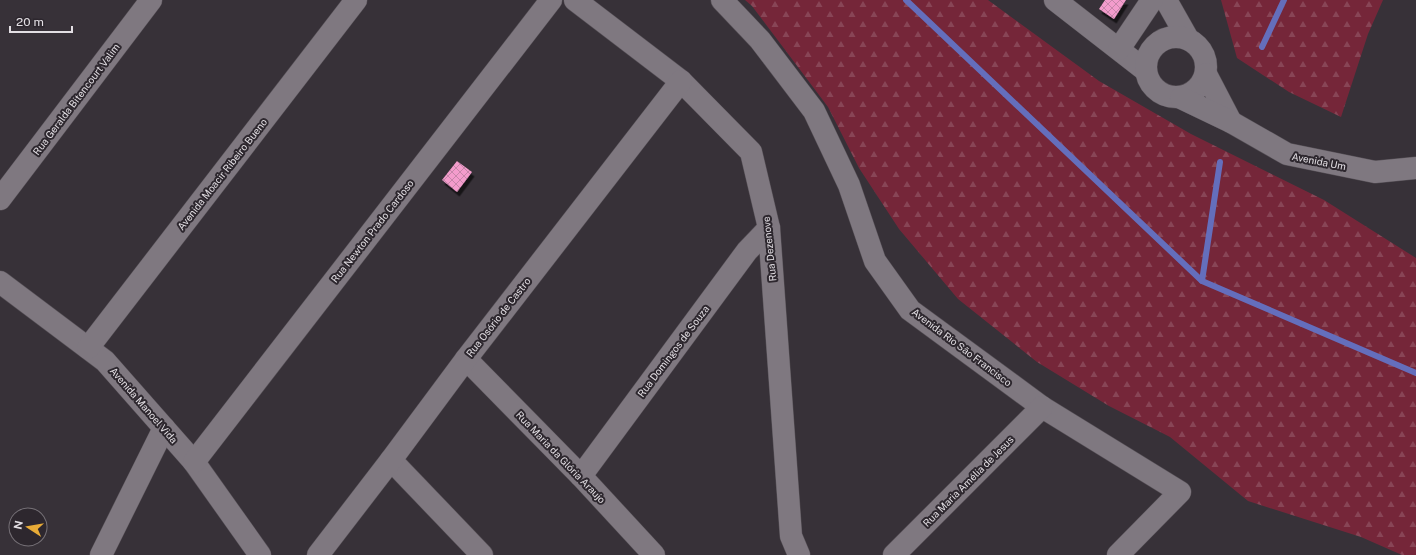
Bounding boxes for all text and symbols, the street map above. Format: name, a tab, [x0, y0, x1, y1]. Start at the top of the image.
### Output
scale bar	[10, 8, 72, 34]
text: 20 m	[16, 15, 44, 29]
street label: Rua Geralda Bitencourt Valim	[30, 41, 122, 157]
street label: Avenida Moacir Ribeiro Bueno	[175, 116, 270, 232]
street label: Avenida Um	[1291, 150, 1347, 172]
street label: Rua Newton Prado Cardoso	[328, 177, 416, 285]
street label: Rua Dezenove	[760, 216, 778, 282]
street label: Rua Osório de Castro	[463, 275, 533, 359]
street label: Rua Domingos de Souza	[635, 303, 711, 399]
street label: Avenida Rio São Francisco	[910, 306, 1014, 389]
street label: Avenida Manoel Vida	[108, 365, 180, 445]
street label: Rua Maria da Glória Araujo	[514, 408, 608, 506]
street label: Rua Maria Amélia de Jesus	[920, 433, 1016, 529]
north arrow	[8, 507, 48, 547]
text: N	[11, 519, 25, 530]

